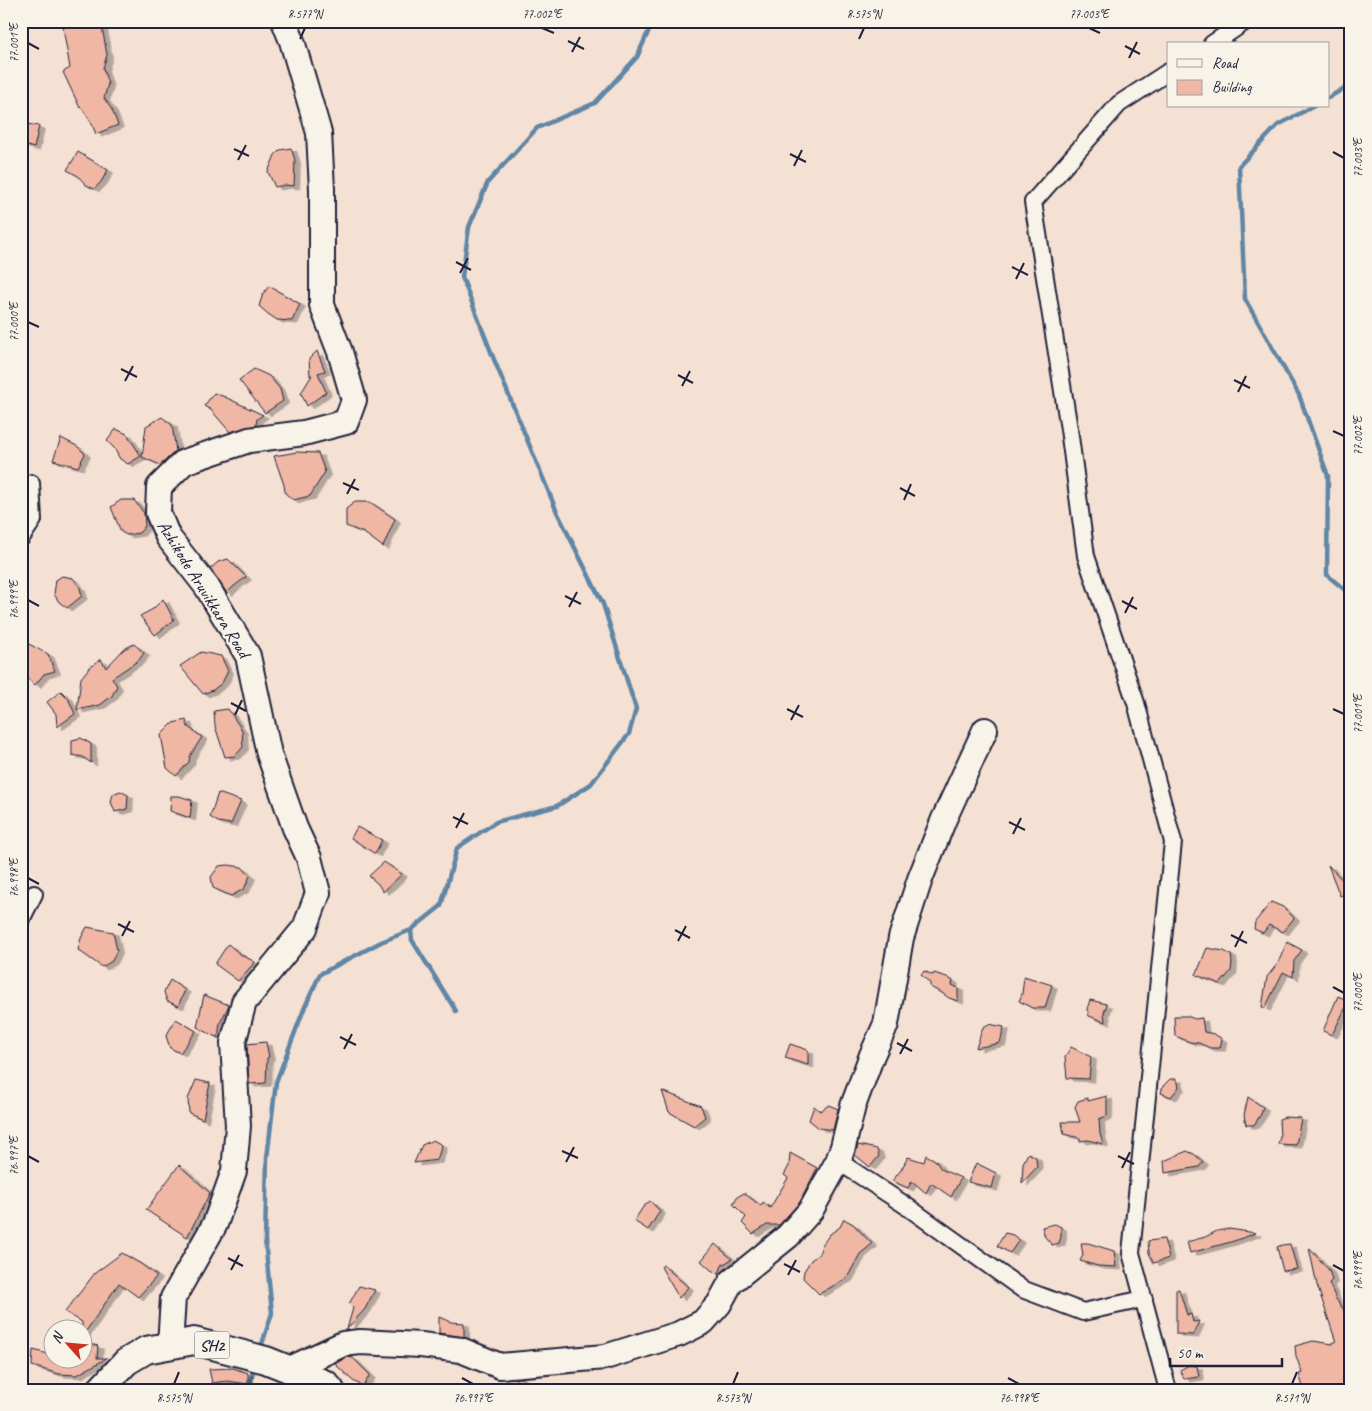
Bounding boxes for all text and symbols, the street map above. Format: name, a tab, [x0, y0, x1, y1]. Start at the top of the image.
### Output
text: 8.577°N	[288, 6, 324, 22]
text: 77.002°E	[522, 6, 563, 22]
text: 8.575°N	[847, 6, 883, 22]
text: 77.003°E	[1069, 6, 1110, 22]
text: 77.001°E	[6, 22, 22, 63]
legend	[1167, 42, 1330, 108]
text: Road	[1212, 54, 1239, 73]
text: Building	[1212, 78, 1252, 97]
text: 77.003°E	[1350, 137, 1366, 178]
text: 77.000°E	[6, 301, 22, 342]
text: 77.002°E	[1350, 415, 1366, 456]
street label: Azhikode Aruvikkara Road	[153, 516, 257, 664]
text: 76.999°E	[6, 579, 22, 620]
text: 77.001°E	[1350, 693, 1366, 734]
text: 76.998°E	[6, 857, 22, 898]
text: 77.000°E	[1350, 972, 1366, 1013]
text: 76.997°E	[6, 1135, 22, 1176]
text: 76.999°E	[1350, 1250, 1366, 1291]
north arrow	[42, 1318, 92, 1368]
text: N	[47, 1329, 67, 1346]
road number: SH2	[194, 1332, 230, 1358]
scale bar	[1170, 1336, 1282, 1368]
text: 50 m	[1177, 1344, 1204, 1363]
text: 8.575°N	[157, 1390, 193, 1406]
text: 76.997°E	[453, 1390, 494, 1406]
text: 8.573°N	[716, 1390, 752, 1406]
text: 76.998°E	[999, 1390, 1040, 1406]
text: 8.571°N	[1275, 1390, 1311, 1406]

